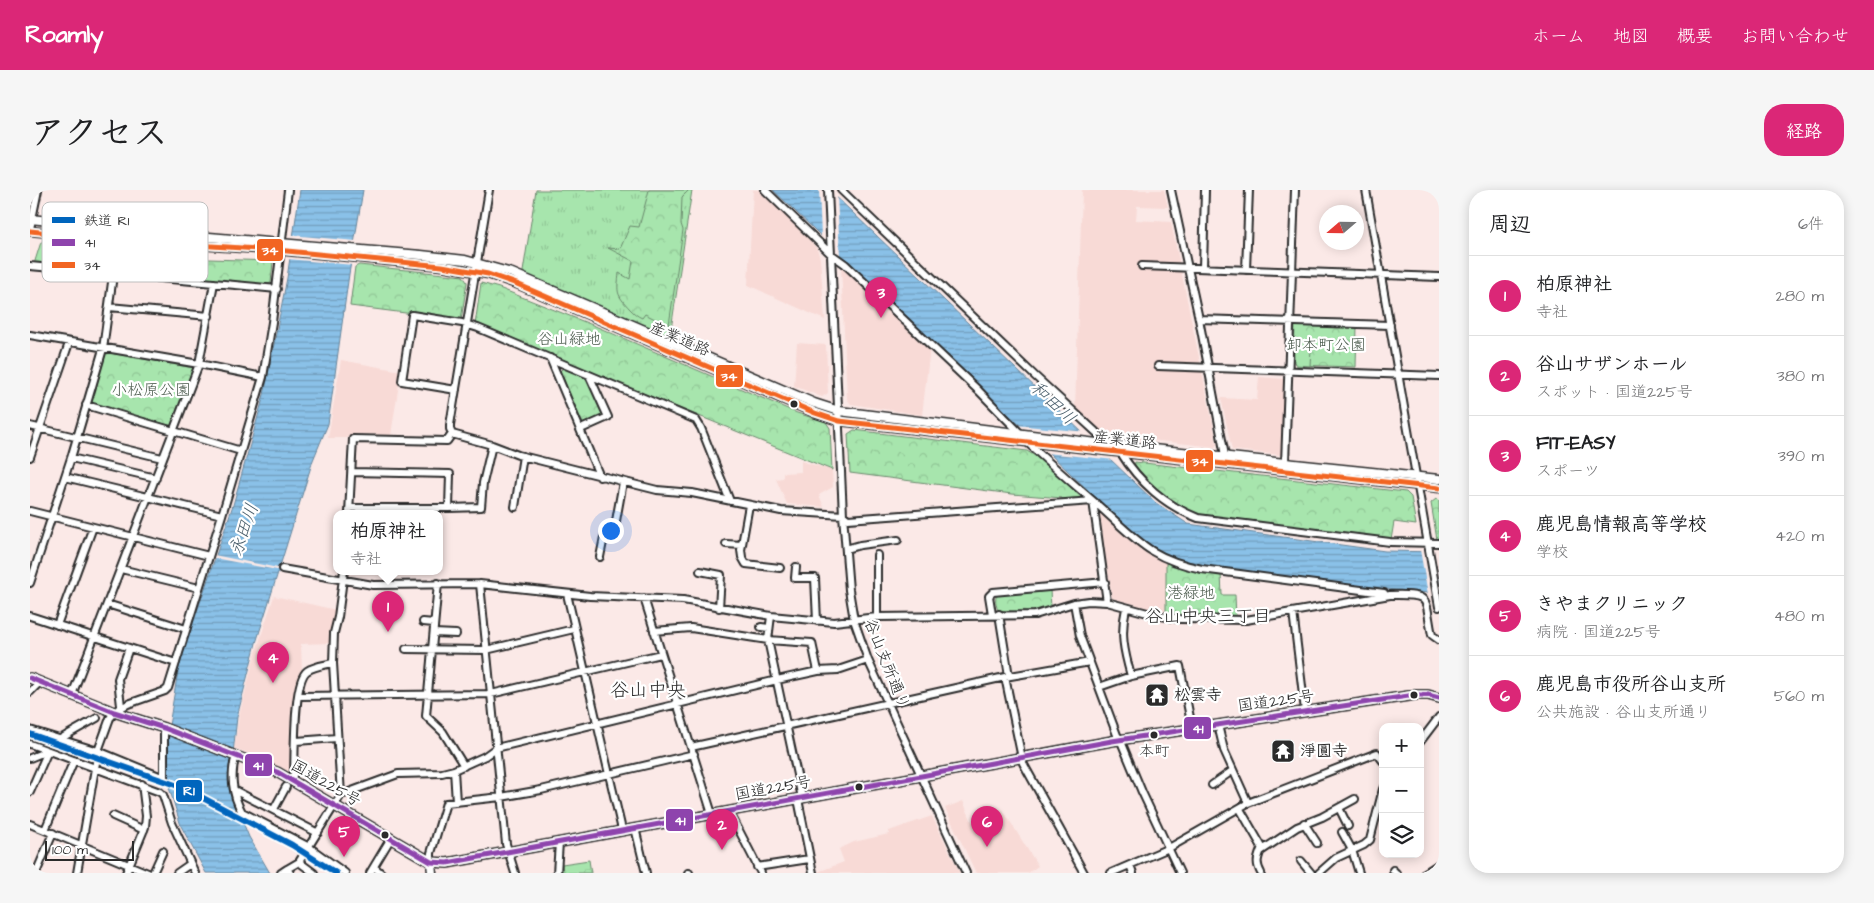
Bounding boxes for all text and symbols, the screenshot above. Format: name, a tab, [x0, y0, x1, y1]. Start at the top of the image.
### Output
text: Roamly	[25, 18, 103, 52]
text: ホーム	[1532, 24, 1585, 49]
text: 地図	[1613, 24, 1649, 49]
text: 概要	[1677, 24, 1713, 49]
text: お問い合わせ	[1741, 24, 1849, 49]
button: 経路	[1764, 104, 1844, 156]
text: アクセス	[30, 109, 168, 158]
legend	[42, 202, 208, 282]
north arrow	[1319, 205, 1364, 250]
text: 周辺	[1489, 210, 1531, 239]
text: 鉄道 R1	[84, 211, 130, 231]
text: 6件	[1798, 213, 1824, 235]
text: 41	[84, 233, 96, 253]
line badge: 34	[256, 238, 284, 262]
text: 34	[261, 241, 279, 261]
text: 34	[84, 256, 101, 276]
text: 柏原神社	[1536, 271, 1612, 298]
pin: 3	[865, 277, 897, 318]
text: 1	[1504, 285, 1506, 307]
text: 280 m	[1776, 285, 1824, 307]
text: 寺社	[1536, 301, 1568, 323]
street label: 産業道路	[646, 316, 714, 362]
park label: 谷山緑地	[537, 328, 601, 350]
park label: 卸本町公園	[1286, 334, 1366, 356]
text: 谷山サザンホール	[1536, 351, 1688, 378]
line badge: 34	[715, 364, 744, 388]
text: 2	[1500, 365, 1510, 387]
text: 380 m	[1777, 365, 1824, 387]
text: 34	[720, 367, 738, 387]
water label: 和田川	[1025, 375, 1081, 431]
park label: 小松原公園	[111, 379, 191, 401]
text: スポット · 国道225号	[1536, 381, 1693, 403]
unlabelled marker	[789, 399, 799, 409]
street label: 産業道路	[1092, 426, 1158, 454]
text: FIT-EASY	[1536, 430, 1616, 457]
text: 3	[1501, 445, 1509, 467]
text: 390 m	[1778, 445, 1824, 467]
line badge: 34	[1185, 449, 1214, 473]
text: 34	[1191, 452, 1209, 472]
text: スポーツ	[1536, 460, 1600, 482]
water label: 永田川	[223, 500, 265, 560]
popup	[333, 510, 443, 575]
text: 鹿児島情報高等学校	[1536, 511, 1707, 538]
text: 柏原神社	[350, 518, 426, 545]
your location	[598, 518, 624, 544]
text: 4	[1500, 525, 1510, 547]
text: 420 m	[1775, 525, 1824, 547]
text: 学校	[1536, 541, 1568, 563]
text: 寺社	[350, 548, 382, 570]
park label: 港緑地	[1167, 582, 1215, 604]
pin: 1	[372, 591, 404, 632]
text: きやまクリニック	[1536, 591, 1688, 618]
district label: 谷山中央三丁目	[1145, 604, 1271, 629]
text: 5	[1499, 605, 1511, 627]
text: 480 m	[1774, 605, 1824, 627]
street label: 谷山支所通り	[859, 615, 915, 713]
text: 病院 · 国道225号	[1536, 621, 1661, 643]
pin: 4	[257, 642, 289, 683]
text: 鹿児島市役所谷山支所	[1536, 671, 1726, 698]
district label: 谷山中央	[610, 677, 686, 704]
temple icon: 松雲寺	[1144, 682, 1170, 708]
place label: 松雲寺	[1174, 684, 1222, 706]
street label: 国道225号	[1236, 685, 1316, 717]
text: 6	[1500, 685, 1510, 707]
text: 560 m	[1774, 685, 1824, 707]
unlabelled marker	[1409, 690, 1419, 700]
text: 公共施設 · 谷山支所通り	[1536, 701, 1711, 723]
line badge: 41	[1183, 716, 1212, 740]
text: 41	[1192, 719, 1204, 739]
map controls	[1379, 723, 1424, 858]
button: +	[1379, 723, 1424, 768]
marker: 本町	[1149, 730, 1159, 740]
temple icon: 淨圓寺	[1270, 738, 1296, 764]
place label: 淨圓寺	[1300, 740, 1348, 762]
place label: 本町	[1139, 741, 1170, 762]
line badge: 41	[244, 753, 273, 777]
street label: 国道225号	[287, 754, 365, 812]
text: 41	[252, 756, 264, 776]
button: −	[1379, 768, 1424, 813]
street label: 国道225号	[733, 770, 813, 806]
line badge: R1	[175, 779, 203, 803]
text: R1	[183, 781, 195, 801]
unlabelled marker	[854, 782, 864, 792]
pin: 6	[971, 806, 1003, 847]
line badge: 41	[665, 808, 694, 832]
pin: 2	[706, 809, 738, 850]
text: 41	[674, 811, 686, 831]
button: layers	[1379, 813, 1424, 858]
pin: 5	[328, 816, 360, 857]
unlabelled marker	[380, 830, 390, 840]
scale bar	[45, 838, 134, 861]
text: 100 m	[52, 840, 88, 860]

